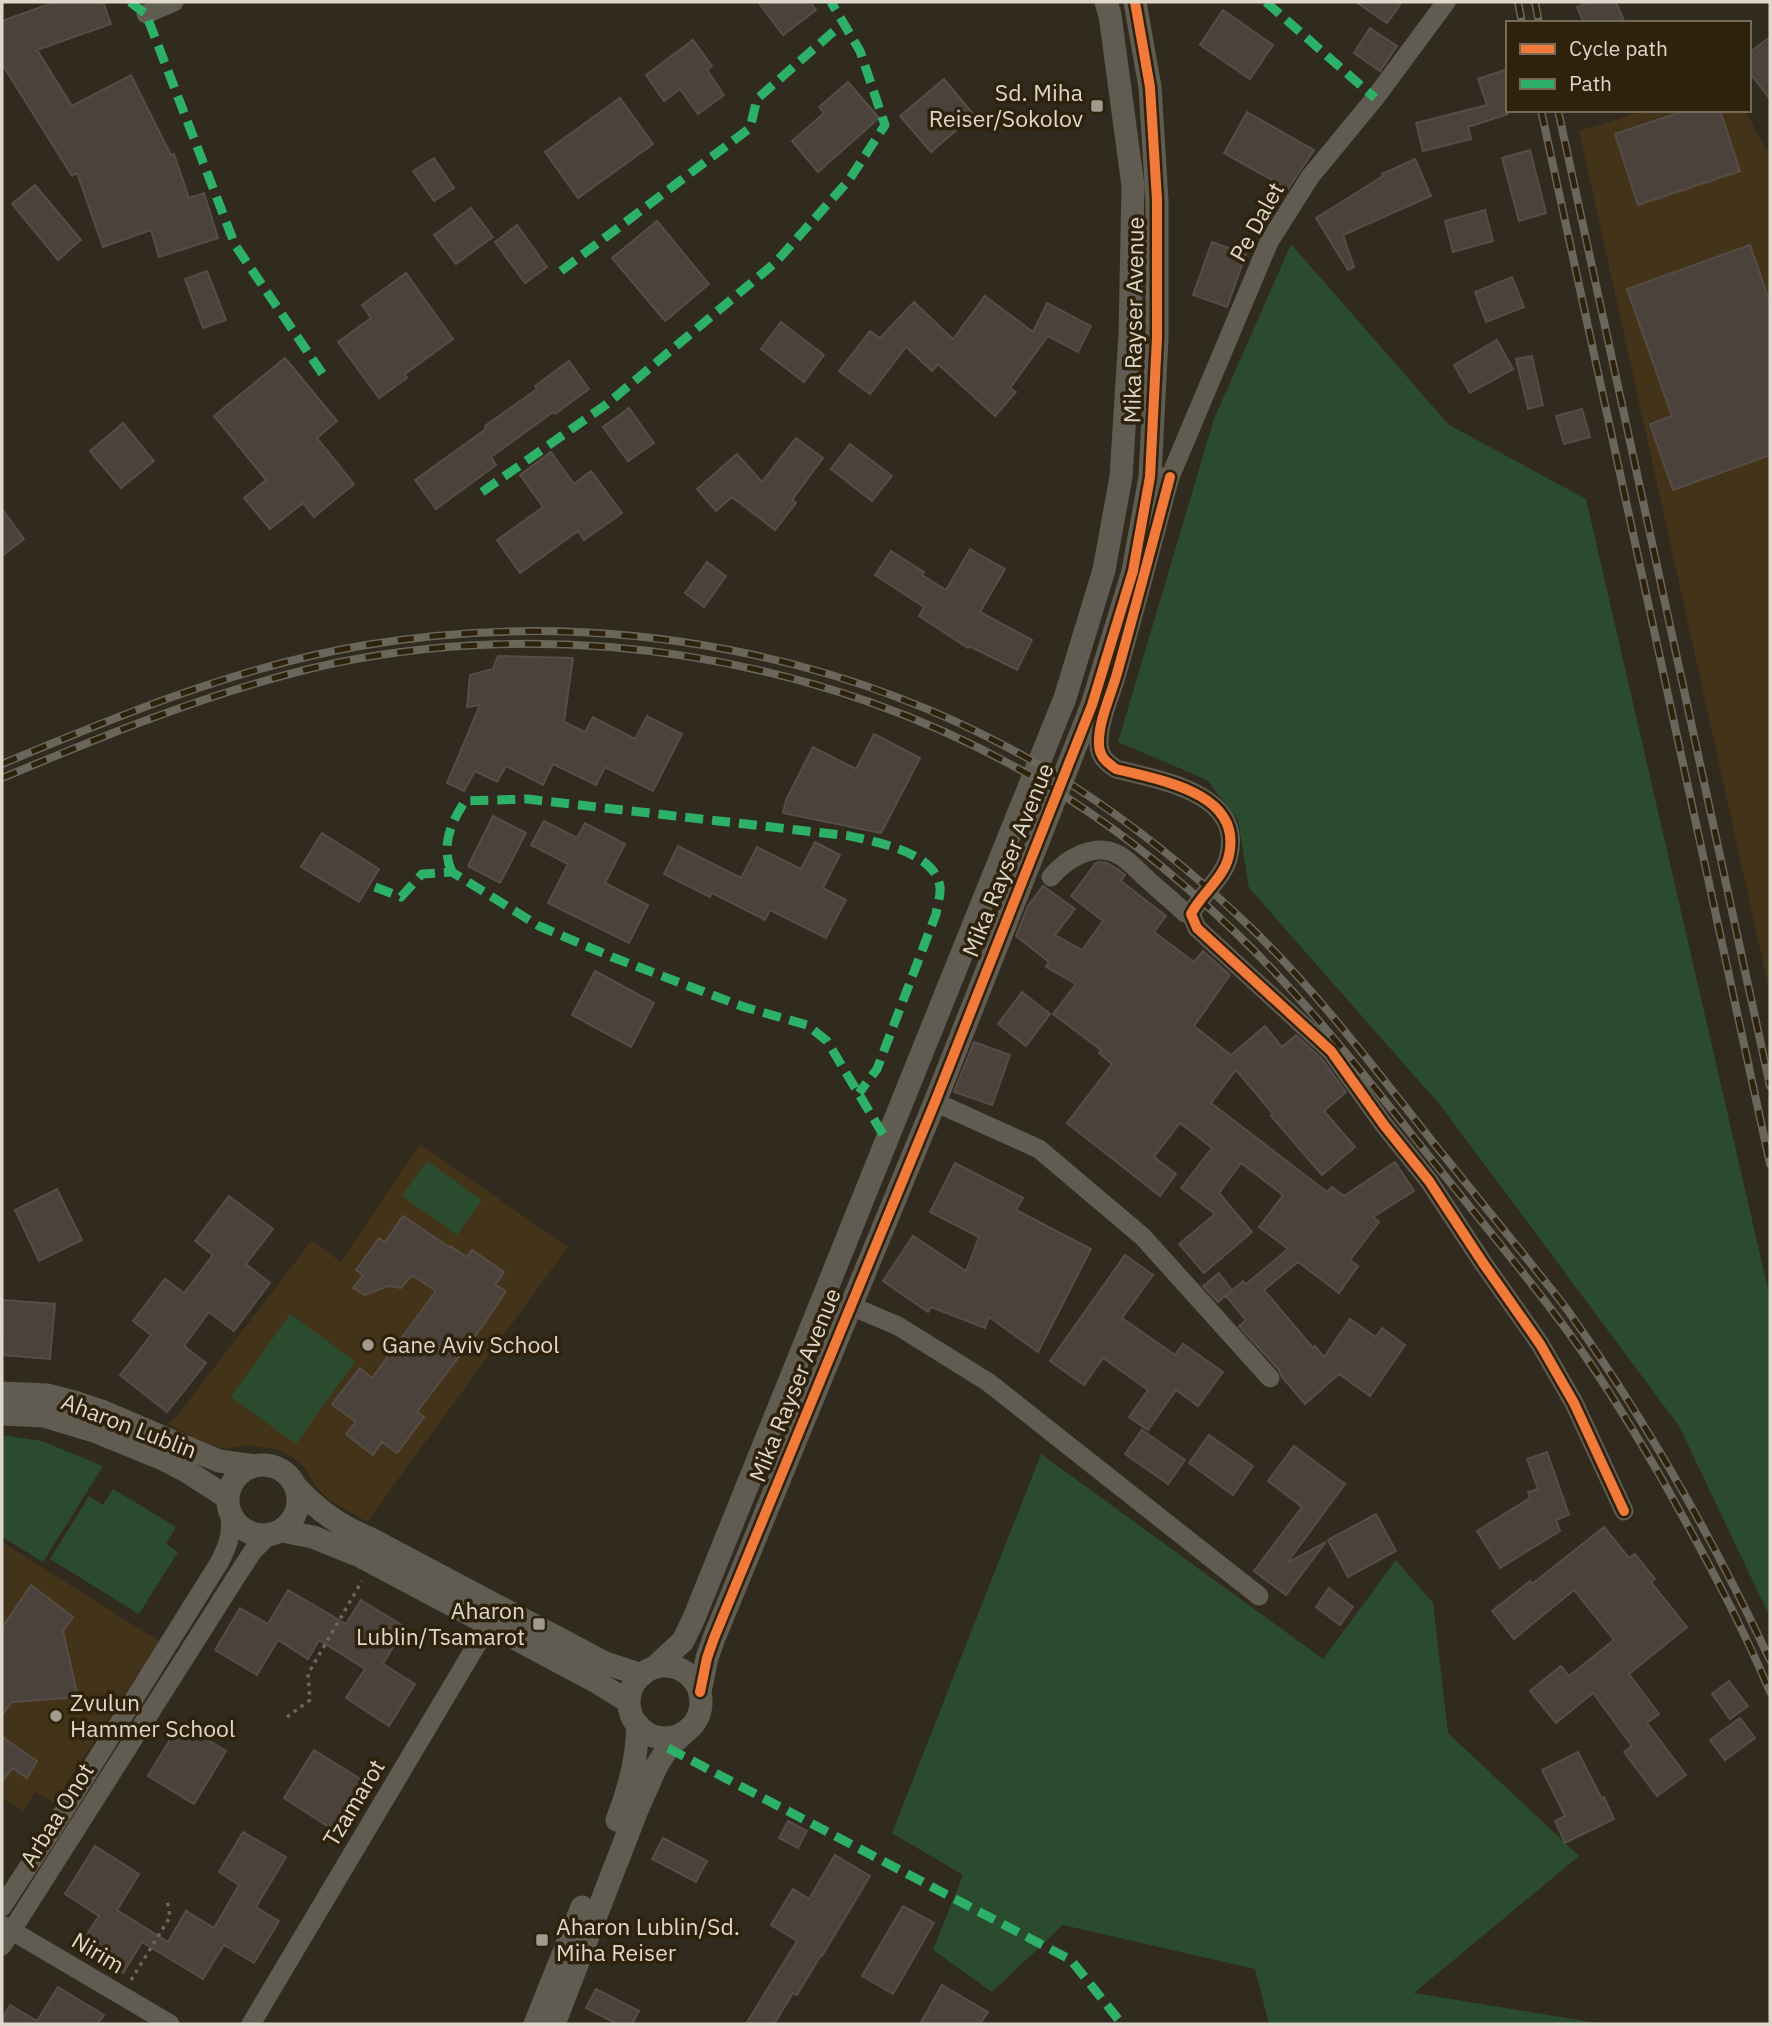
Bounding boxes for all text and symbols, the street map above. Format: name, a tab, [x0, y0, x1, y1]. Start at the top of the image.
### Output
legend	[1506, 21, 1751, 112]
text: Cycle path	[1569, 34, 1668, 62]
text: Path	[1569, 69, 1612, 97]
place label: Sd. Miha Reiser/Sokolov	[929, 77, 1083, 133]
marker: Sd. Miha Reiser/Sokolov	[1089, 98, 1105, 114]
street label: Pe Dalet	[1222, 177, 1290, 266]
street label: Mika Rayser Avenue	[1116, 216, 1150, 424]
street label: Mika Rayser Avenue	[954, 758, 1060, 961]
street label: Mika Rayser Avenue	[741, 1283, 847, 1486]
place label: Gane Aviv School	[382, 1329, 560, 1359]
marker: Gane Aviv School	[360, 1337, 376, 1353]
street label: Aharon Lublin	[57, 1386, 201, 1465]
place label: Aharon Lublin/Tsamarot	[356, 1595, 525, 1651]
marker: Aharon Lublin/Tsamarot	[531, 1616, 547, 1632]
place label: Zvulun Hammer School	[70, 1687, 235, 1743]
marker: Zvulun Hammer School	[48, 1708, 64, 1724]
street label: Tzamarot	[315, 1753, 391, 1852]
street label: Arbaa Onot	[12, 1757, 100, 1872]
place label: Aharon Lublin/Sd. Miha Reiser	[556, 1911, 740, 1967]
street label: Nirim	[67, 1925, 130, 1979]
marker: Aharon Lublin/Sd. Miha Reiser	[534, 1932, 550, 1948]

